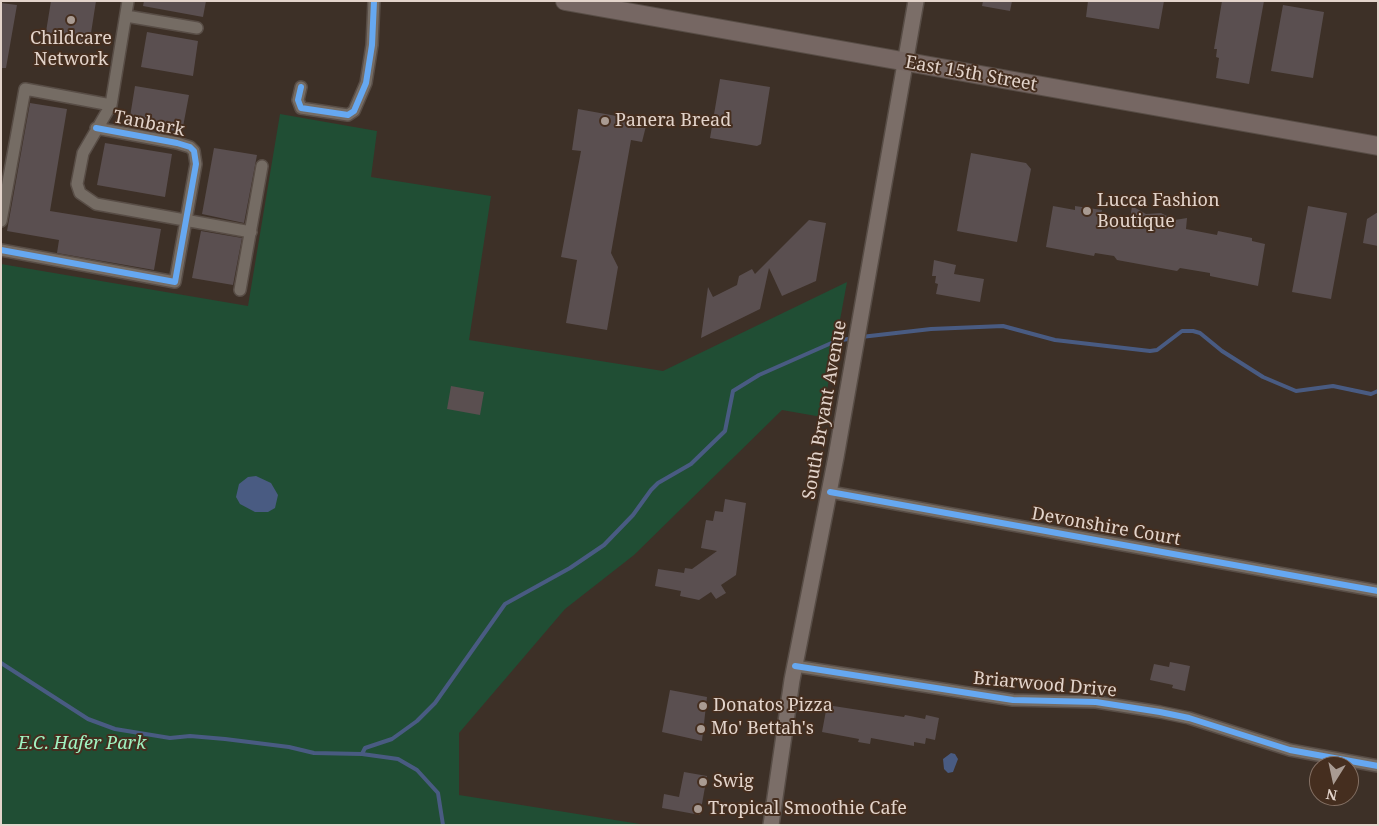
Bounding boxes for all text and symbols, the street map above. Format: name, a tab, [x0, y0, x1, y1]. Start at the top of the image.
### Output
marker: Childcare Network	[65, 14, 77, 26]
place label: Childcare Network	[30, 28, 112, 70]
street label: East 15th Street	[904, 52, 1038, 96]
street label: Tanbark	[111, 106, 187, 142]
place label: Panera Bread	[615, 110, 731, 132]
marker: Panera Bread	[599, 115, 611, 127]
place label: Lucca Fashion Boutique	[1097, 190, 1220, 232]
marker: Lucca Fashion Boutique	[1081, 205, 1093, 217]
street label: South Bryant Avenue	[799, 319, 851, 501]
street label: Devonshire Court	[1030, 503, 1182, 551]
street label: Briarwood Drive	[972, 668, 1118, 702]
place label: Donatos Pizza	[713, 695, 833, 717]
marker: Donatos Pizza	[697, 700, 709, 712]
place label: Mo' Bettah's	[711, 718, 814, 740]
marker: Mo' Bettah's	[695, 723, 707, 735]
park label: E.C. Hafer Park	[18, 733, 146, 755]
north arrow	[1309, 756, 1359, 806]
place label: Swig	[713, 771, 754, 793]
marker: Swig	[697, 776, 709, 788]
text: N	[1324, 785, 1339, 806]
place label: Tropical Smoothie Cafe	[708, 798, 907, 820]
marker: Tropical Smoothie Cafe	[692, 803, 704, 815]

